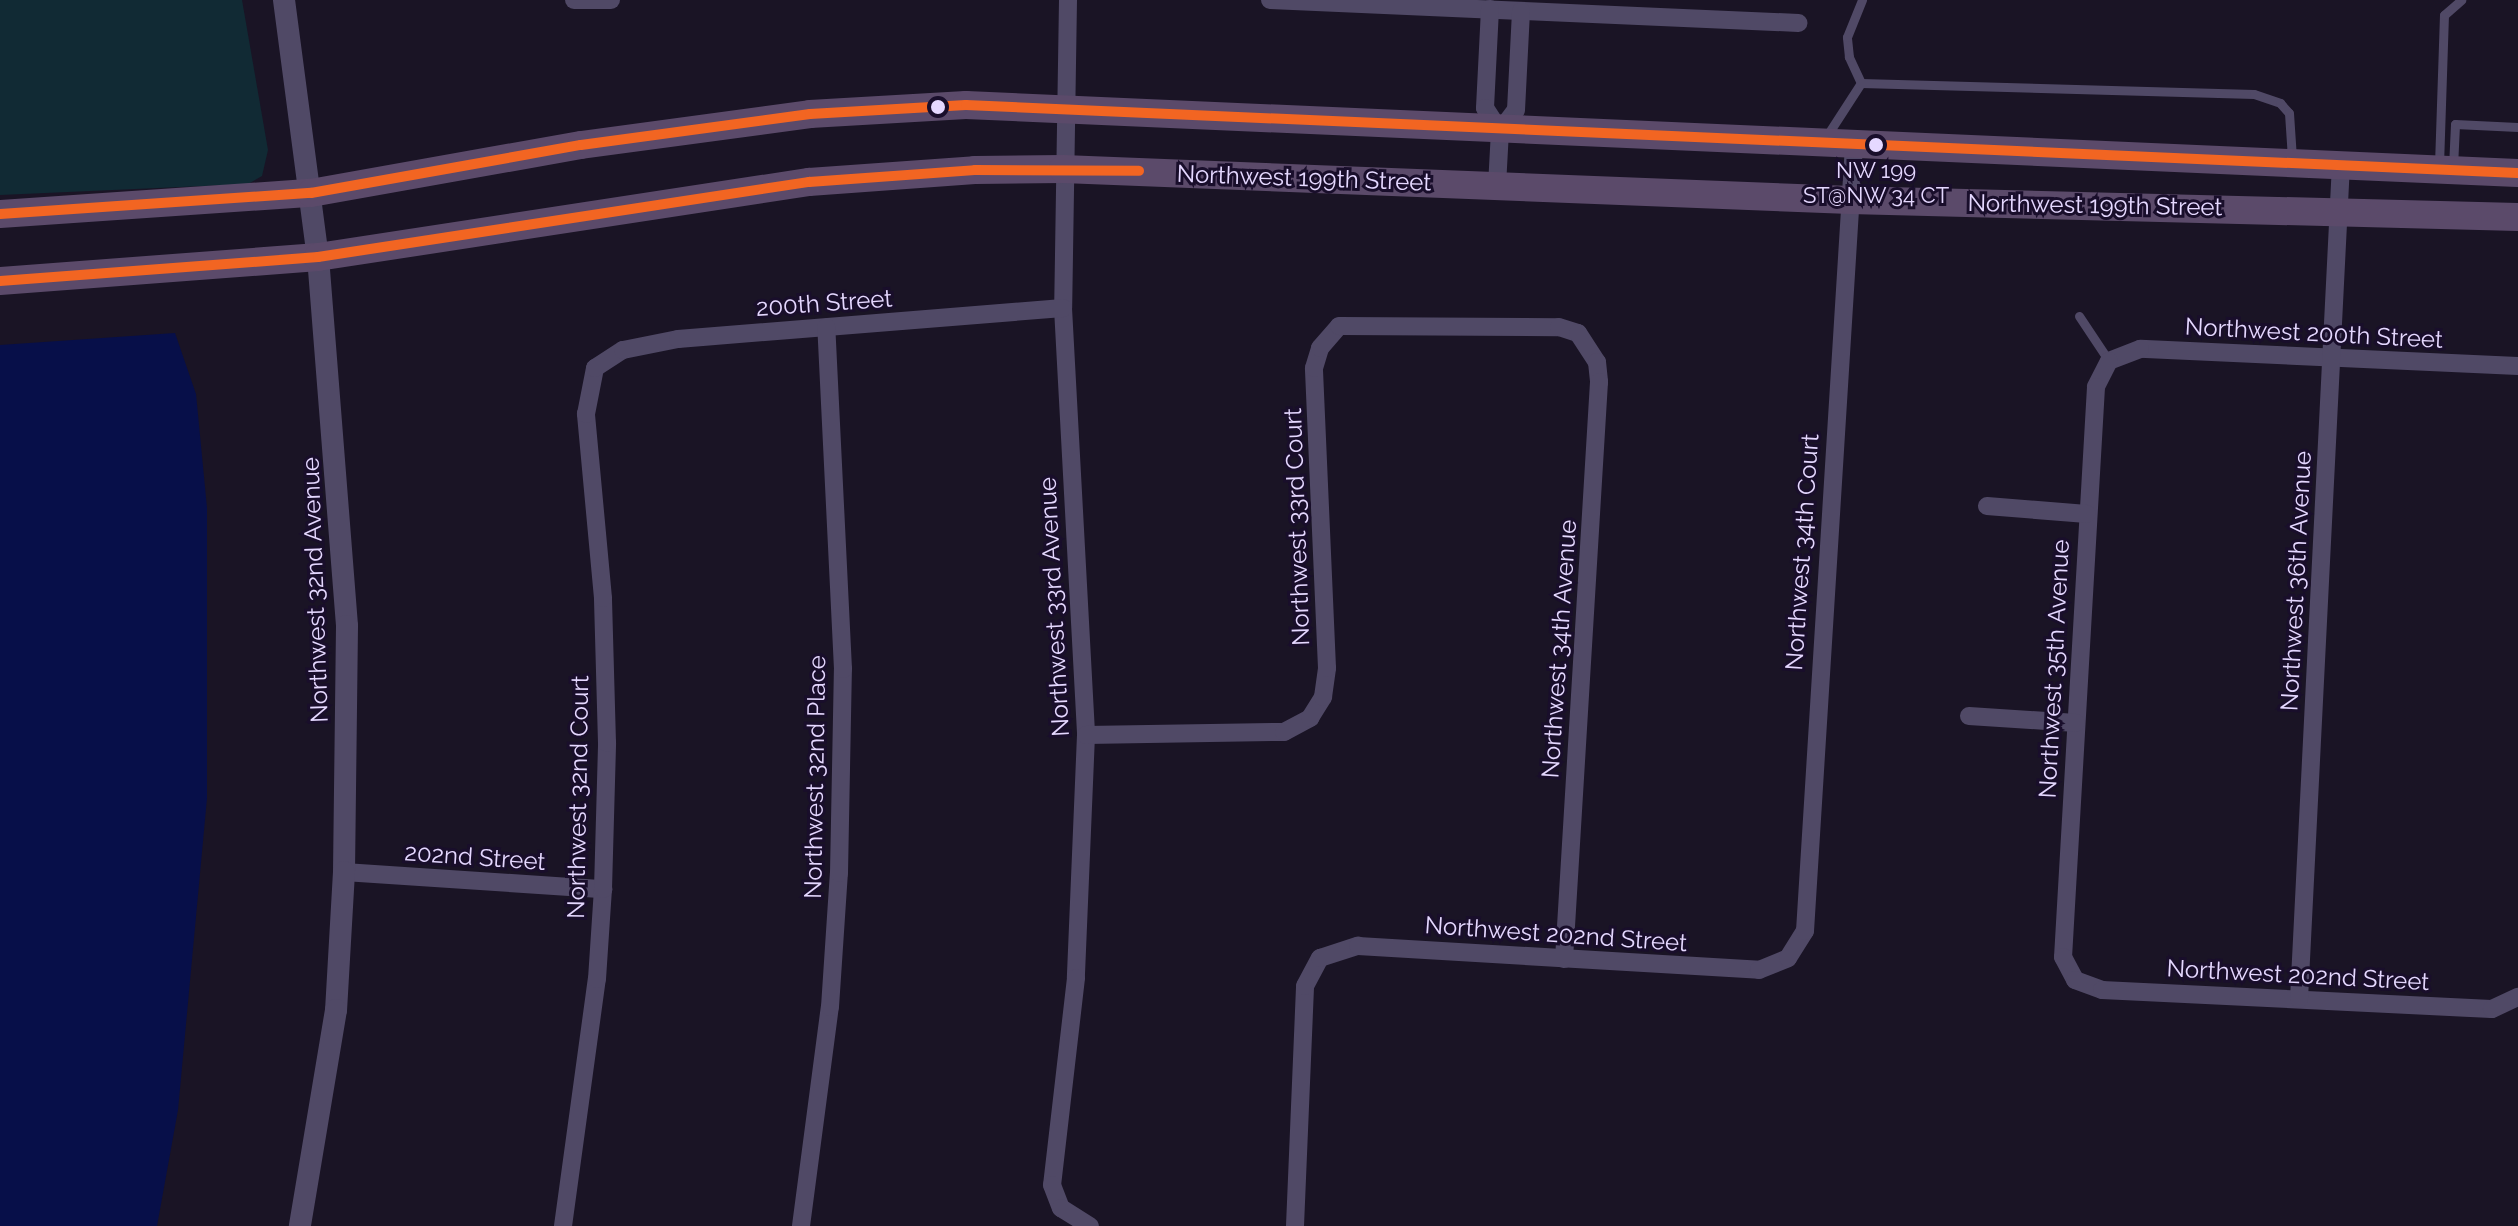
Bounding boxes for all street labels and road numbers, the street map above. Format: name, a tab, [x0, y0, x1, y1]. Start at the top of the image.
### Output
street label: Northwest 199th Street	[1176, 159, 1432, 197]
street label: Northwest 199th Street	[1967, 188, 2223, 222]
street label: 200th Street	[755, 284, 893, 322]
street label: Northwest 200th Street	[2184, 312, 2444, 354]
street label: Northwest 33rd Court	[1278, 408, 1316, 646]
street label: Northwest 34th Court	[1779, 433, 1825, 671]
street label: Northwest 36th Avenue	[2275, 450, 2317, 712]
street label: Northwest 32nd Avenue	[296, 456, 334, 724]
street label: Northwest 33rd Avenue	[1033, 476, 1075, 738]
street label: Northwest 34th Avenue	[1536, 518, 1582, 780]
street label: Northwest 35th Avenue	[2033, 538, 2075, 800]
street label: Northwest 32nd Place	[798, 655, 832, 899]
street label: Northwest 32nd Court	[561, 675, 595, 919]
street label: 202nd Street	[404, 838, 546, 876]
street label: Northwest 202nd Street	[1424, 910, 1688, 958]
street label: Northwest 202nd Street	[2166, 954, 2430, 996]

